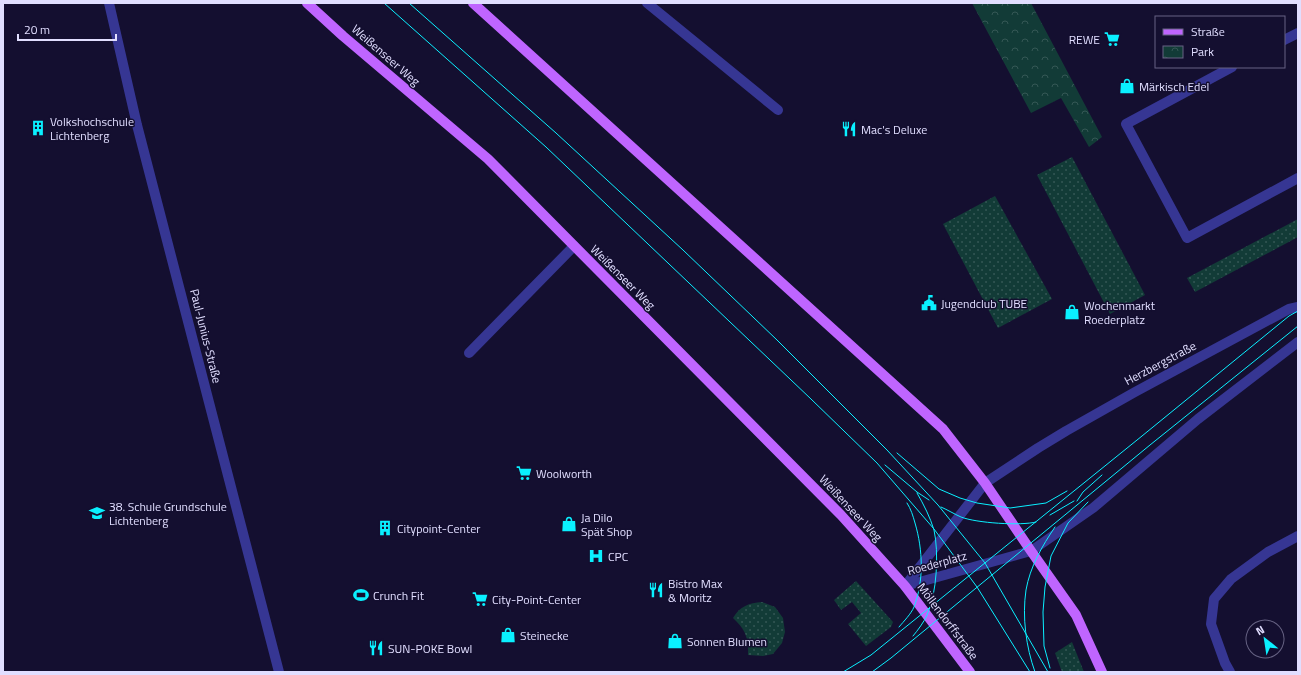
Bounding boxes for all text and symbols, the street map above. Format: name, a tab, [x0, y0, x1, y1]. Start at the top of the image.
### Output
scale bar	[18, 16, 116, 42]
legend	[1155, 16, 1285, 68]
text: 20 m	[24, 20, 50, 39]
street label: Weißenseer Weg	[347, 20, 425, 90]
text: Straße	[1191, 22, 1225, 41]
place label: REWE	[1069, 30, 1100, 49]
supermarket icon: REWE	[1103, 30, 1121, 48]
text: Park	[1191, 42, 1214, 61]
shop icon: Märkisch Edel	[1118, 77, 1136, 95]
place label: Märkisch Edel	[1139, 77, 1209, 96]
place label: Volkshochschule Lichtenberg	[50, 112, 134, 145]
building icon: Volkshochschule Lichtenberg	[29, 119, 47, 137]
restaurant icon: Mac's Deluxe	[840, 120, 858, 138]
place label: Mac's Deluxe	[861, 120, 927, 139]
street label: Weißenseer Weg	[586, 240, 660, 314]
street label: Paul-Junius-Straße	[185, 287, 227, 385]
public building icon: Jugendclub TUBE	[920, 294, 938, 312]
place label: Jugendclub TUBE	[941, 294, 1028, 313]
place label: Wochenmarkt Roederplatz	[1084, 296, 1156, 329]
shop icon: Wochenmarkt Roederplatz	[1063, 303, 1081, 321]
street label: Herzbergstraße	[1121, 336, 1199, 390]
supermarket icon: Woolworth	[515, 464, 533, 482]
place label: Woolworth	[536, 464, 592, 483]
street label: Weißenseer Weg	[815, 470, 887, 546]
place label: 38. Schule Grundschule Lichtenberg	[109, 497, 227, 530]
school or university icon: 38. Schule Grundschule Lichtenberg	[88, 504, 106, 522]
place label: Ja Dilo Spät Shop	[581, 508, 632, 541]
shop icon: Ja Dilo Spät Shop	[560, 515, 578, 533]
building icon: Citypoint-Center	[376, 519, 394, 537]
place label: Citypoint-Center	[397, 519, 480, 538]
street label: Roederplatz	[905, 546, 969, 580]
hospital icon: CPC	[587, 547, 605, 565]
place label: CPC	[608, 547, 629, 566]
place label: Bistro Max & Moritz	[668, 574, 723, 607]
street label: Möllendorffstraße	[913, 579, 983, 663]
restaurant icon: Bistro Max & Moritz	[647, 581, 665, 599]
sports icon: Crunch Fit	[352, 586, 370, 604]
place label: Crunch Fit	[373, 586, 425, 605]
supermarket icon: City-Point-Center	[471, 590, 489, 608]
place label: City-Point-Center	[492, 590, 581, 609]
north arrow	[1245, 619, 1285, 659]
text: N	[1253, 622, 1267, 639]
shop icon: Steinecke	[499, 626, 517, 644]
place label: Steinecke	[520, 626, 569, 645]
shop icon: Sonnen Blumen	[666, 632, 684, 650]
place label: Sonnen Blumen	[687, 632, 767, 651]
restaurant icon: SUN-POKE Bowl	[367, 639, 385, 657]
place label: SUN-POKE Bowl	[388, 639, 472, 658]

